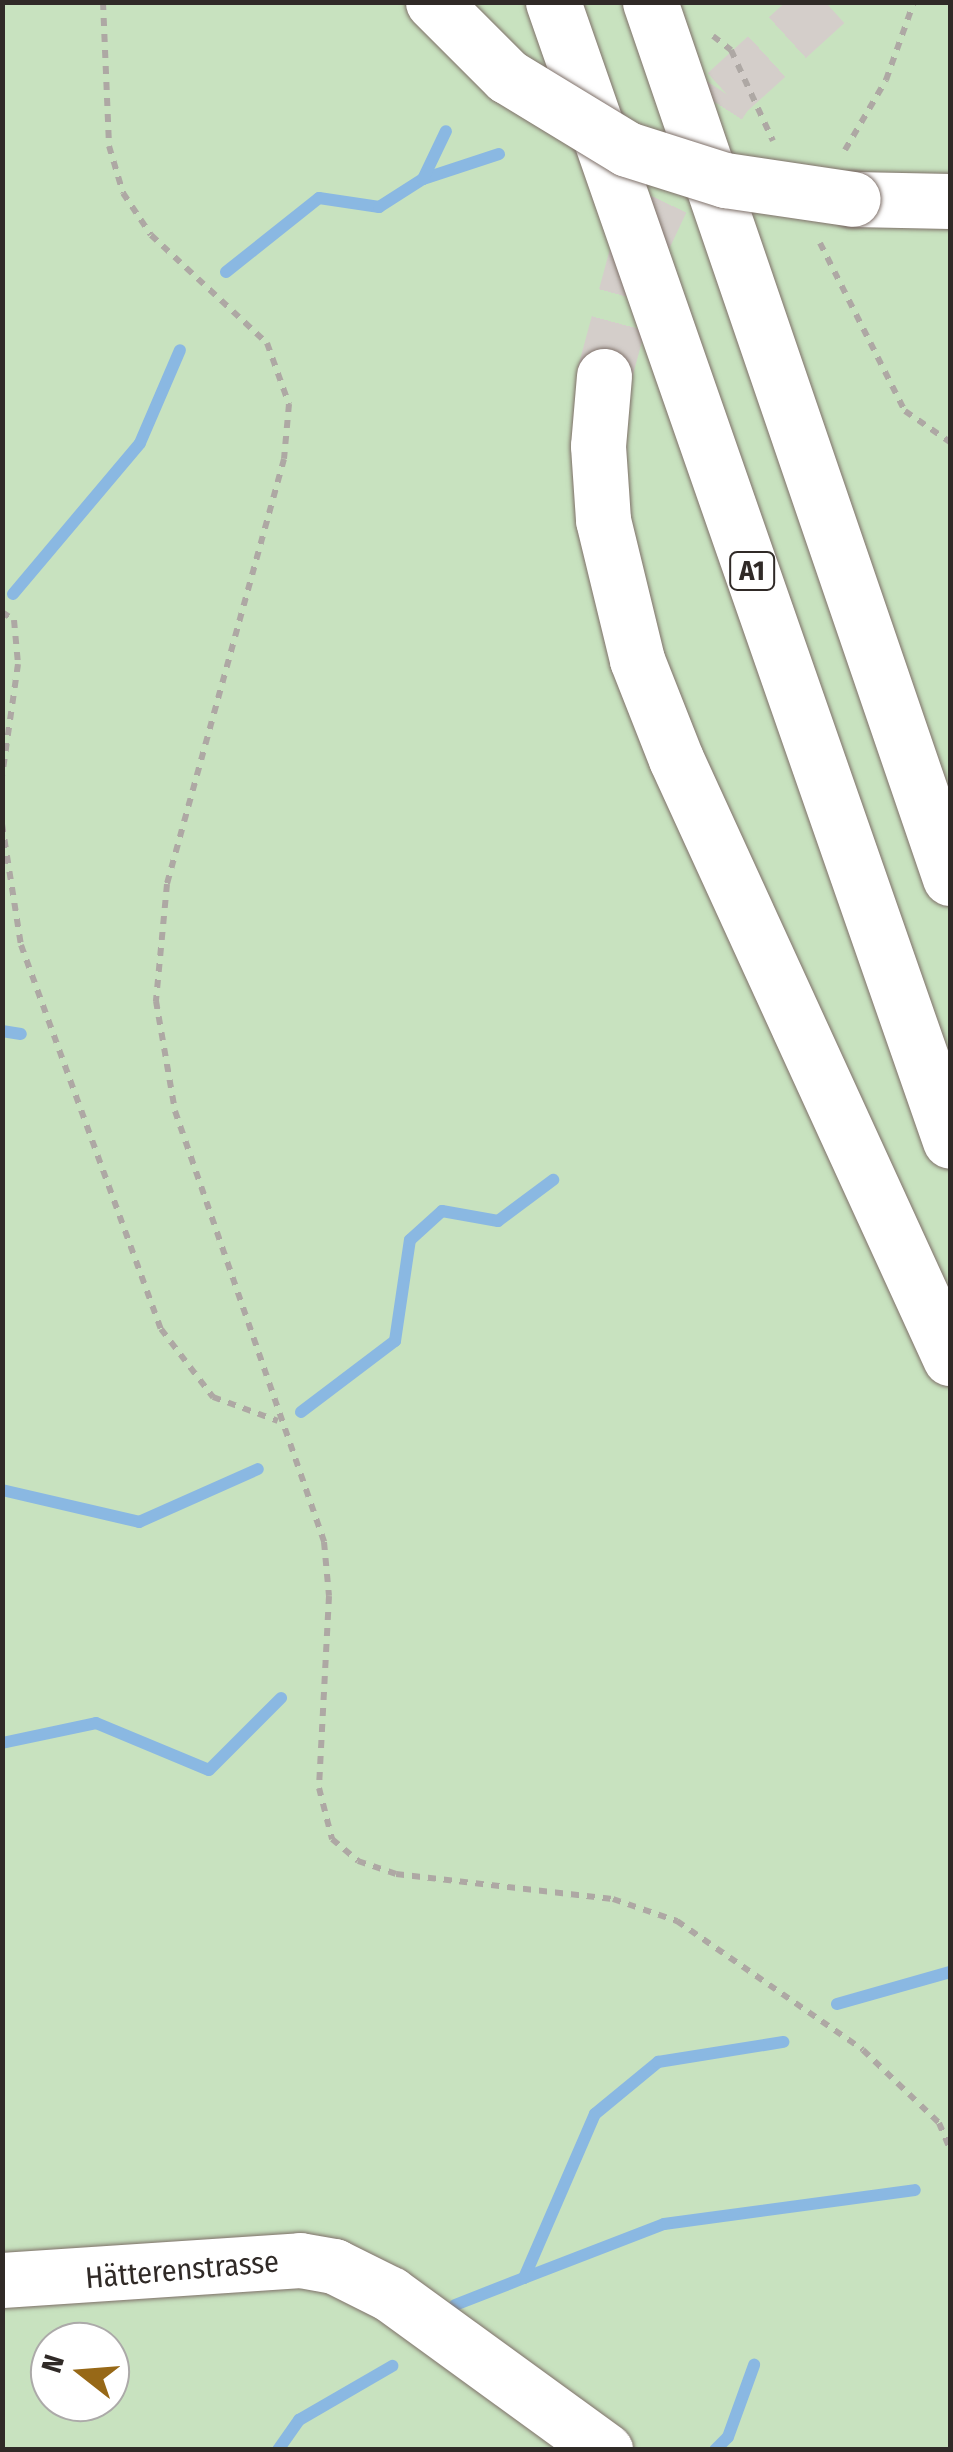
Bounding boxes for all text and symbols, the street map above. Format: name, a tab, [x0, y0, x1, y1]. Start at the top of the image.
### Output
road number: A1	[727, 548, 777, 594]
street label: Hätterenstrasse	[84, 2244, 280, 2296]
north arrow	[30, 2322, 130, 2422]
text: N	[35, 2351, 71, 2377]

